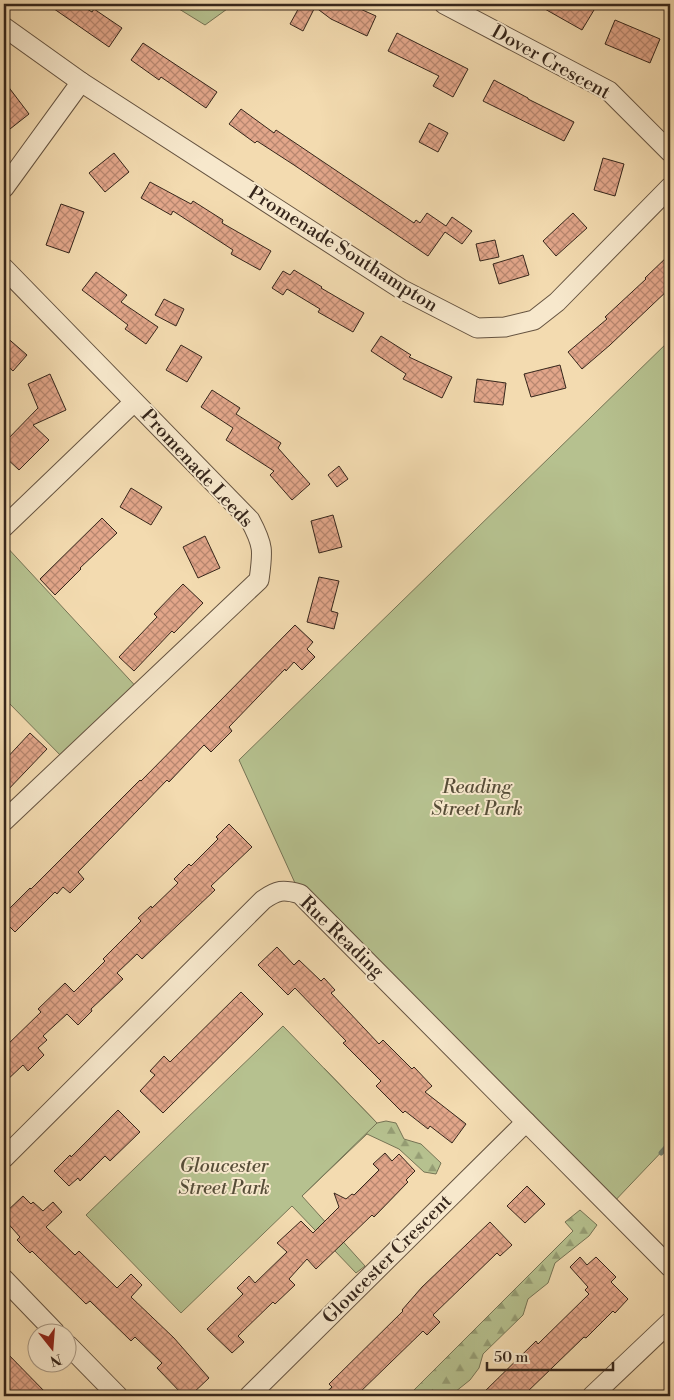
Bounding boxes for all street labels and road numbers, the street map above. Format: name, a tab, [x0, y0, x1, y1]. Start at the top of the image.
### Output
street label: Dover Crescent	[487, 19, 615, 105]
street label: Promenade Southampton	[244, 181, 442, 317]
street label: Promenade Leeds	[136, 403, 258, 533]
street label: Rue Reading	[295, 891, 389, 983]
street label: Gloucester Crescent	[317, 1189, 457, 1329]

